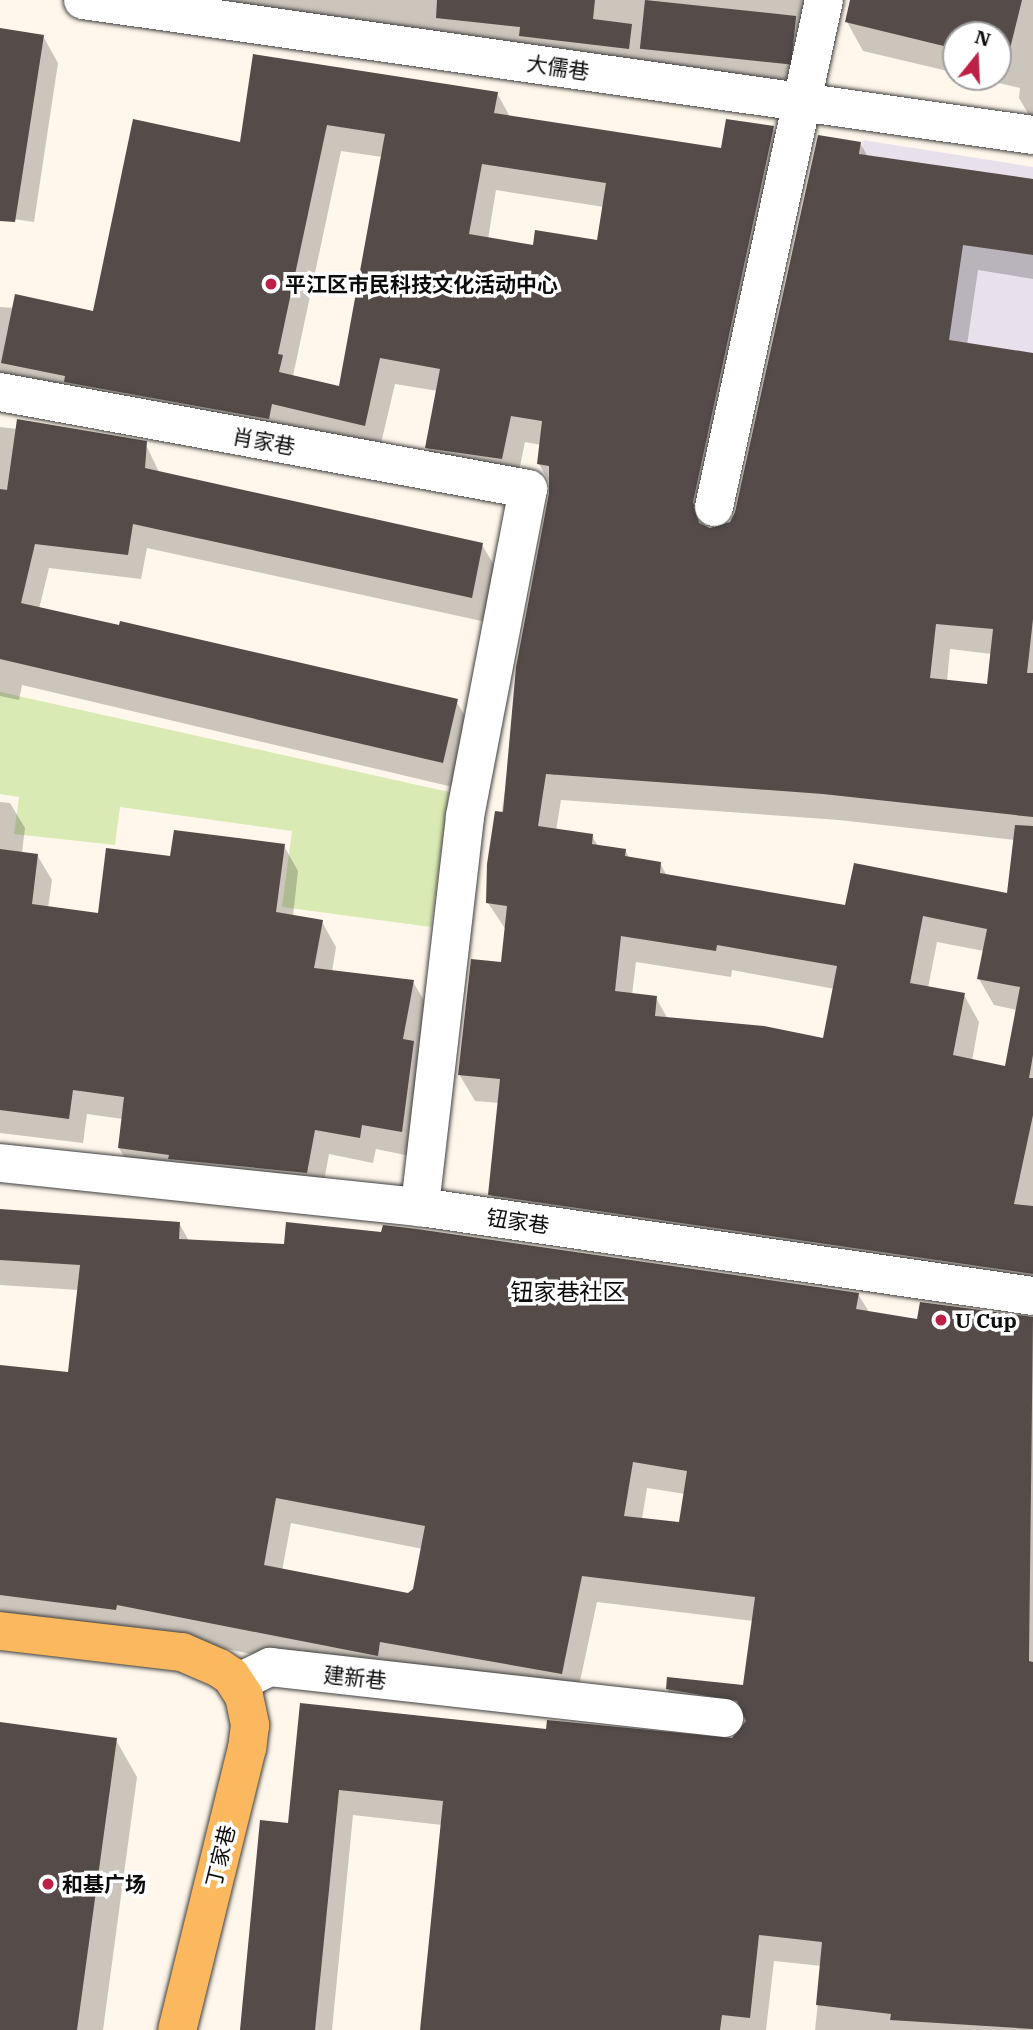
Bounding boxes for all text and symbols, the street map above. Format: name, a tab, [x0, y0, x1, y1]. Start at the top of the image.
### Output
north arrow	[942, 21, 1012, 91]
text: N	[972, 24, 994, 52]
street label: 大儒巷	[525, 50, 591, 84]
place label: 平江区市民科技文化活动中心	[285, 271, 558, 297]
marker: 平江区市民科技文化活动中心	[263, 276, 279, 292]
street label: 肖家巷	[231, 423, 297, 459]
street label: 钮家巷	[485, 1204, 551, 1238]
district label: 钮家巷社区	[511, 1277, 625, 1305]
place label: U Cup	[955, 1307, 1017, 1333]
marker: U Cup	[933, 1312, 949, 1328]
street label: 建新巷	[322, 1661, 388, 1693]
street label: 丁家巷	[200, 1822, 240, 1890]
place label: 和基广场	[62, 1871, 146, 1897]
marker: 和基广场	[40, 1876, 56, 1892]

